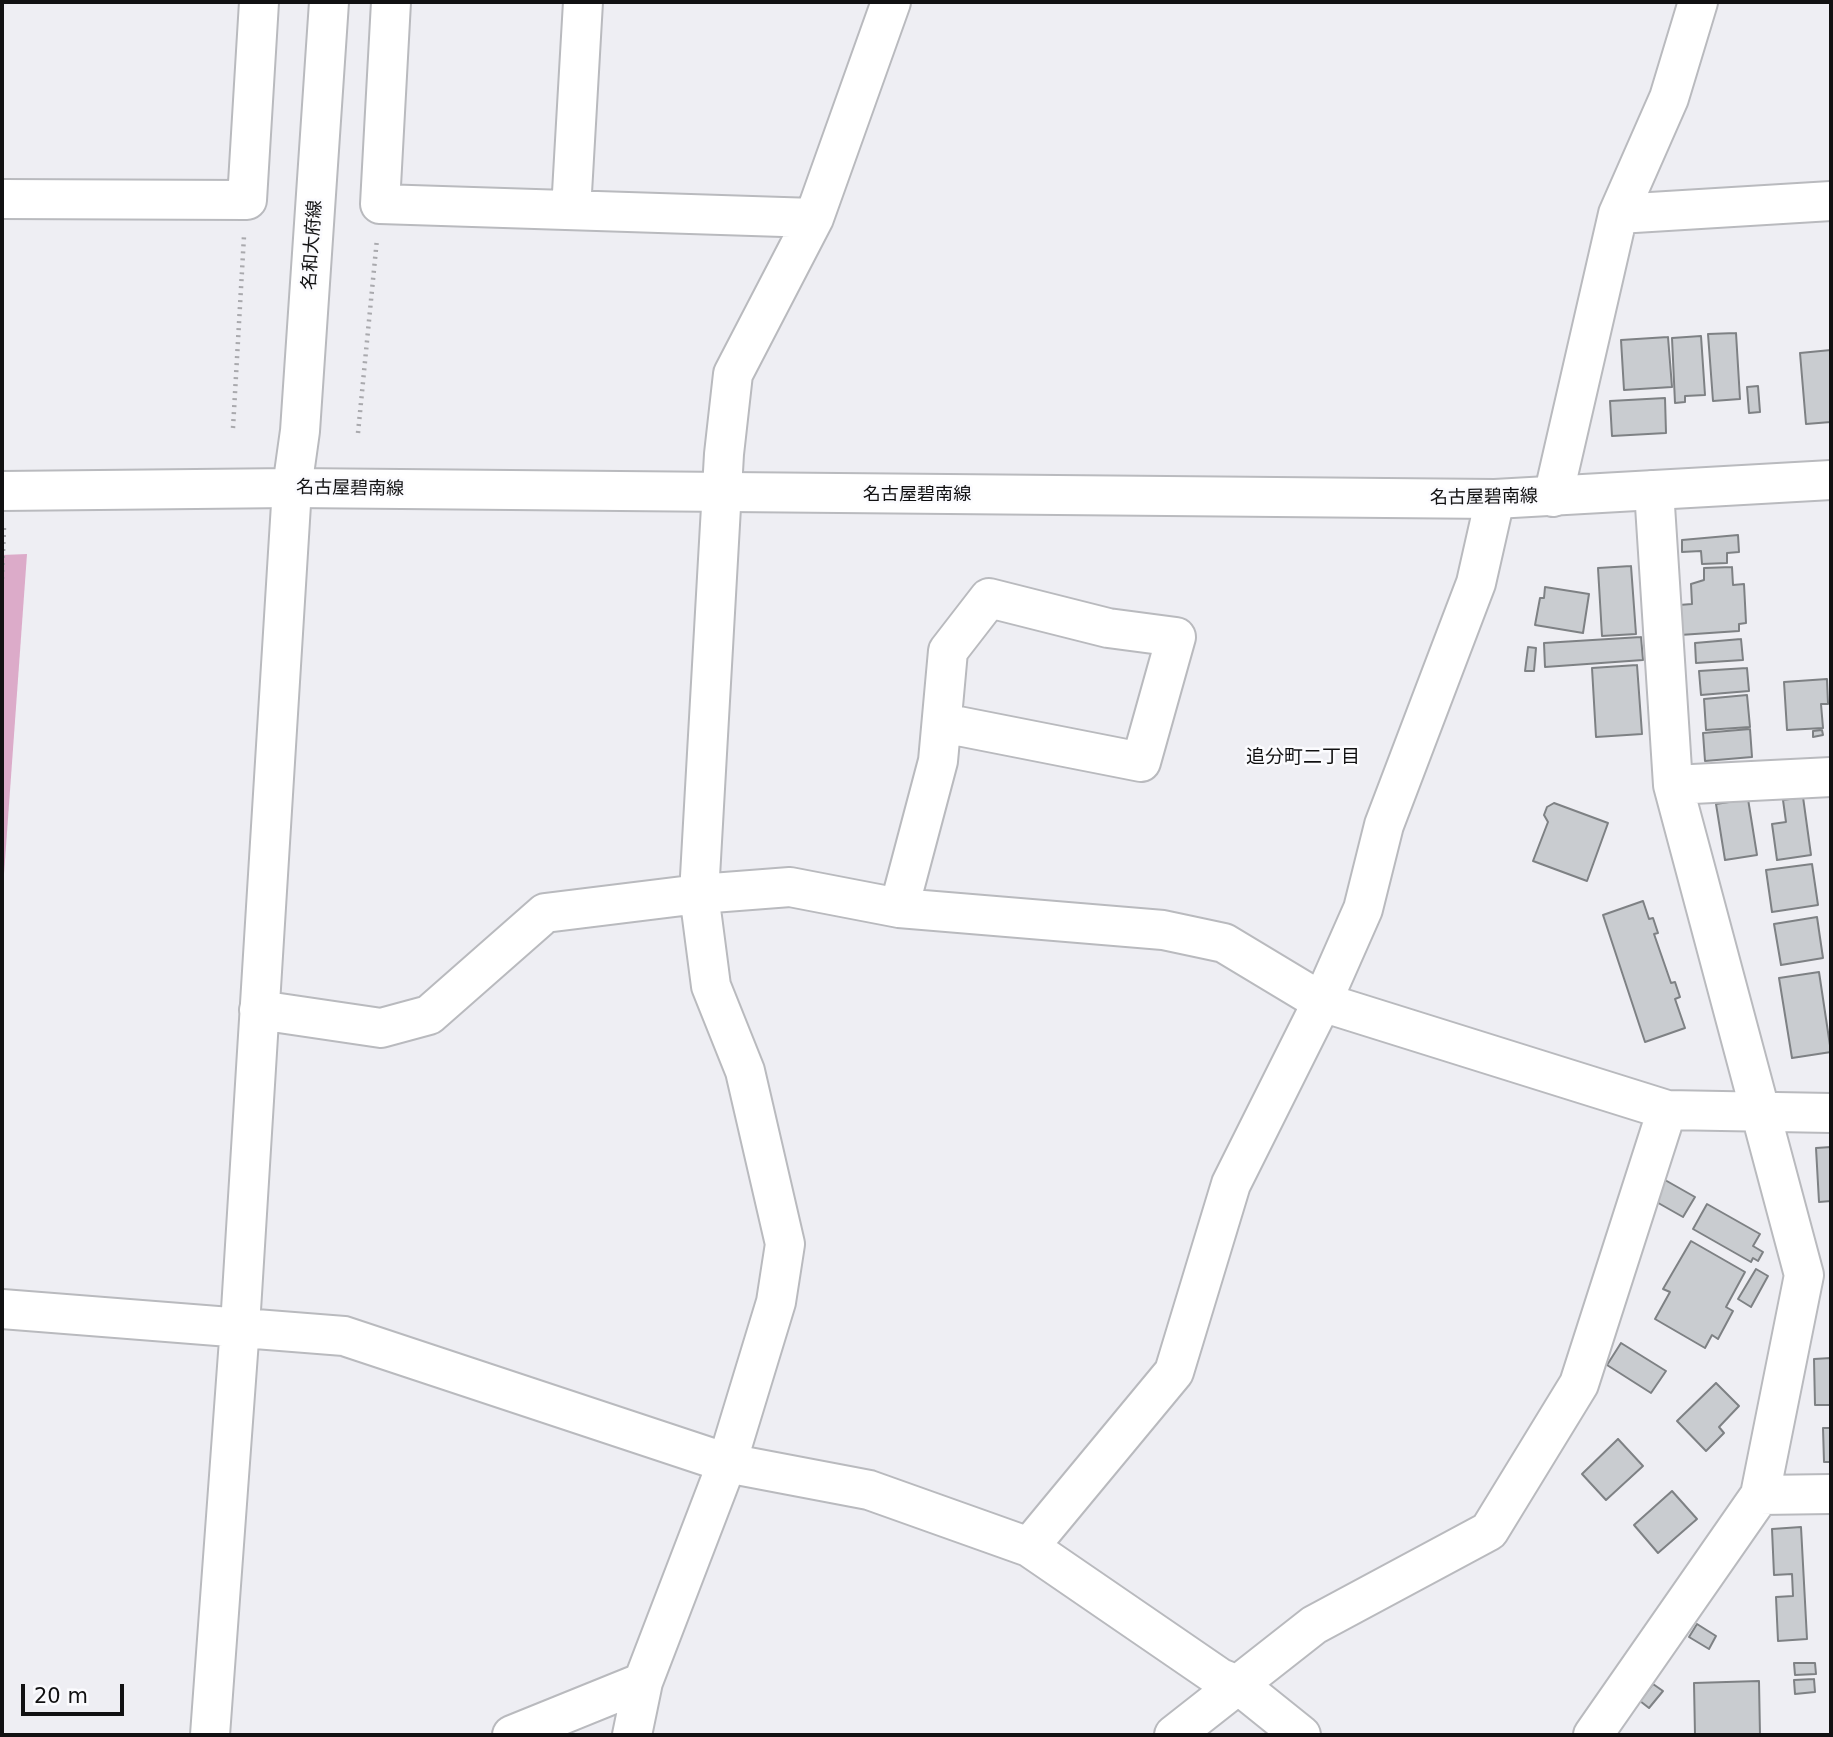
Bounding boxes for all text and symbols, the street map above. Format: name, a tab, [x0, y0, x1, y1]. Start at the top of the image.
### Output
street label: 名和大府線	[299, 199, 327, 291]
street label: 名古屋碧南線	[296, 477, 404, 501]
street label: 名古屋碧南線	[863, 484, 971, 506]
street label: 名古屋碧南線	[1430, 486, 1538, 510]
district label: 追分町二丁目	[1246, 747, 1360, 769]
scale bar	[24, 1670, 128, 1714]
text: 20 m	[34, 1684, 88, 1708]

